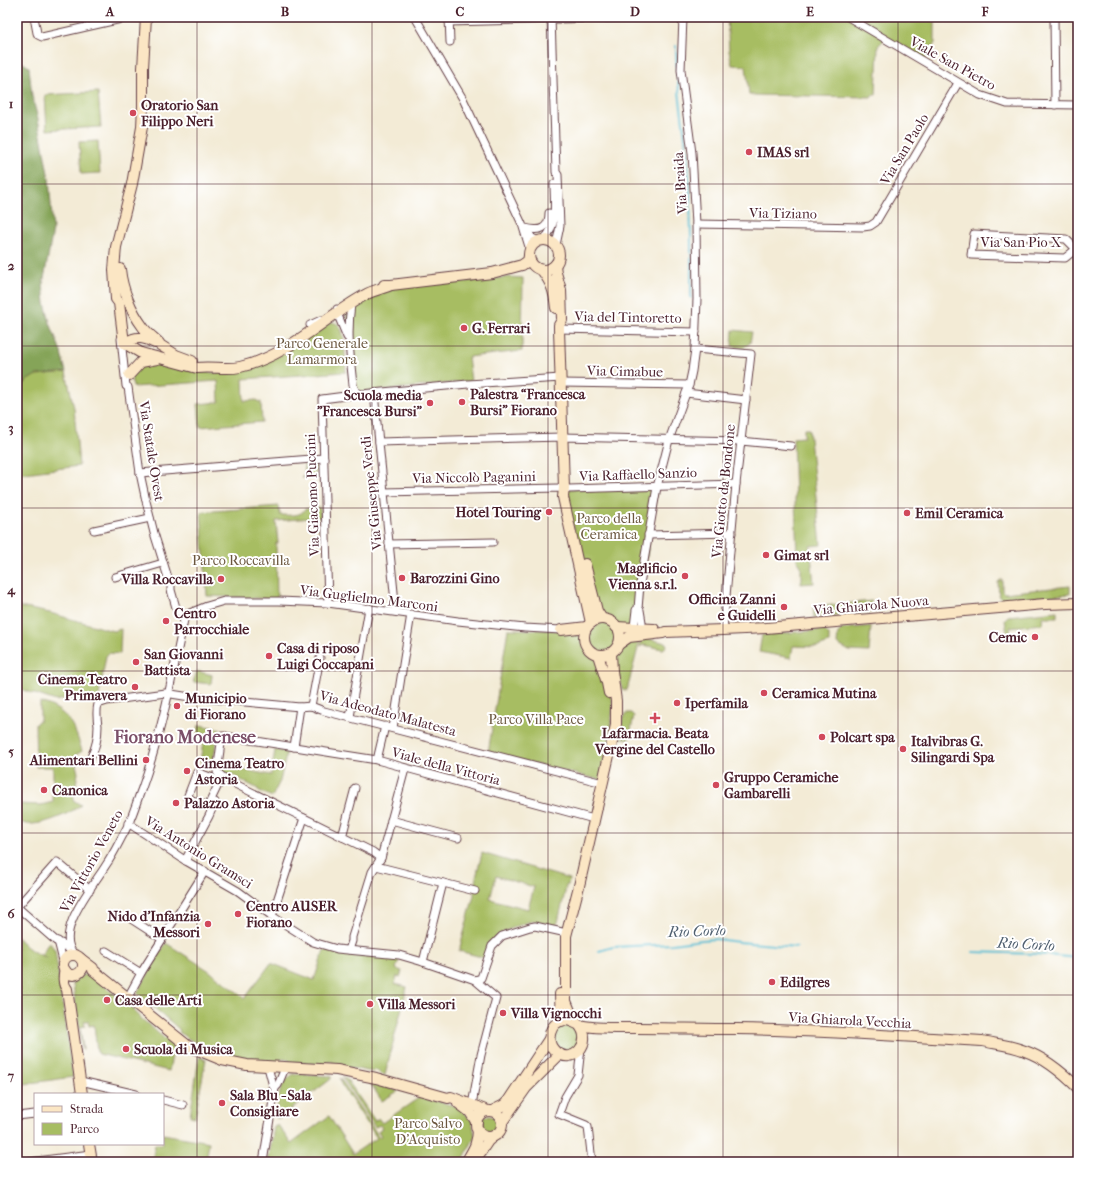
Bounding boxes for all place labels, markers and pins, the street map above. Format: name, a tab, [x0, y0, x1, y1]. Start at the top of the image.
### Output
place label: Oratorio San Filippo Neri	[140, 97, 219, 130]
marker: Oratorio San Filippo Neri	[128, 108, 138, 118]
place label: IMAS srl	[757, 144, 810, 161]
marker: IMAS srl	[744, 147, 754, 157]
place label: G. Ferrari	[472, 320, 531, 337]
marker: G. Ferrari	[459, 323, 469, 333]
place label: Palestra “Francesca Bursi” Fiorano	[470, 386, 586, 419]
place label: Scuola media "Francesca Bursi"	[316, 387, 423, 420]
marker: Palestra “Francesca Bursi” Fiorano	[457, 397, 467, 407]
marker: Scuola media "Francesca Bursi"	[425, 398, 435, 408]
place label: Hotel Touring	[456, 504, 542, 521]
place label: Emil Ceramica	[915, 505, 1004, 522]
marker: Hotel Touring	[544, 507, 554, 517]
marker: Emil Ceramica	[902, 508, 912, 518]
place label: Gimat srl	[774, 547, 829, 564]
marker: Gimat srl	[761, 550, 771, 560]
place label: Maglificio Vienna s.r.l.	[608, 560, 677, 593]
place label: Barozzini Gino	[410, 570, 500, 587]
place label: Villa Roccavilla	[121, 571, 214, 588]
marker: Maglificio Vienna s.r.l.	[680, 571, 690, 581]
marker: Barozzini Gino	[397, 573, 407, 583]
marker: Villa Roccavilla	[216, 574, 226, 584]
place label: Officina Zanni e Guidelli	[688, 591, 777, 624]
marker: Officina Zanni e Guidelli	[779, 602, 789, 612]
place label: Centro Parrocchiale	[174, 605, 249, 638]
marker: Centro Parrocchiale	[161, 616, 171, 626]
place label: Cemic	[989, 629, 1028, 646]
marker: Cemic	[1030, 632, 1040, 642]
place label: Casa di riposo Luigi Coccapani	[277, 640, 375, 673]
place label: San Giovanni Battista	[144, 646, 224, 679]
marker: Casa di riposo Luigi Coccapani	[264, 651, 274, 661]
marker: San Giovanni Battista	[131, 657, 141, 667]
place label: Cinema Teatro Primavera	[38, 671, 128, 704]
marker: Cinema Teatro Primavera	[130, 682, 140, 692]
place label: Ceramica Mutina	[772, 685, 877, 702]
marker: Ceramica Mutina	[759, 688, 769, 698]
place label: Municipio di Fiorano	[184, 690, 247, 723]
place label: Iperfamila	[685, 695, 749, 712]
marker: Iperfamila	[672, 698, 682, 708]
marker: Municipio di Fiorano	[172, 701, 182, 711]
marker: Lafarmacia. Beata Vergine del Castello	[650, 713, 660, 723]
place label: Lafarmacia. Beata Vergine del Castello	[594, 725, 715, 758]
place label: Polcart spa	[830, 729, 895, 746]
marker: Polcart spa	[817, 732, 827, 742]
place label: Italvibras G. Silingardi Spa	[911, 733, 995, 766]
marker: Italvibras G. Silingardi Spa	[898, 744, 908, 754]
place label: Alimentari Bellini	[29, 752, 139, 769]
marker: Alimentari Bellini	[141, 755, 151, 765]
place label: Cinema Teatro Astoria	[194, 755, 284, 788]
marker: Cinema Teatro Astoria	[182, 766, 192, 776]
place label: Gruppo Ceramiche Gambarelli	[724, 769, 839, 802]
marker: Gruppo Ceramiche Gambarelli	[711, 780, 721, 790]
place label: Canonica	[52, 782, 108, 799]
marker: Canonica	[39, 785, 49, 795]
place label: Palazzo Astoria	[184, 795, 275, 812]
marker: Palazzo Astoria	[171, 798, 181, 808]
place label: Centro AUSER Fiorano	[245, 898, 338, 931]
place label: Nido d’Infanzia Messori	[108, 908, 201, 941]
marker: Centro AUSER Fiorano	[233, 909, 243, 919]
marker: Nido d’Infanzia Messori	[203, 919, 213, 929]
place label: Edilgres	[780, 974, 830, 991]
marker: Edilgres	[767, 977, 777, 987]
place label: Casa delle Arti	[115, 992, 203, 1009]
marker: Casa delle Arti	[102, 995, 112, 1005]
place label: Villa Messori	[377, 996, 456, 1013]
marker: Villa Messori	[365, 999, 375, 1009]
place label: Villa Vignocchi	[510, 1005, 602, 1022]
marker: Villa Vignocchi	[498, 1008, 508, 1018]
place label: Scuola di Musica	[134, 1041, 233, 1058]
marker: Scuola di Musica	[121, 1044, 131, 1054]
place label: Sala Blu - Sala Consigliare	[230, 1087, 312, 1120]
marker: Sala Blu - Sala Consigliare	[217, 1098, 227, 1108]

